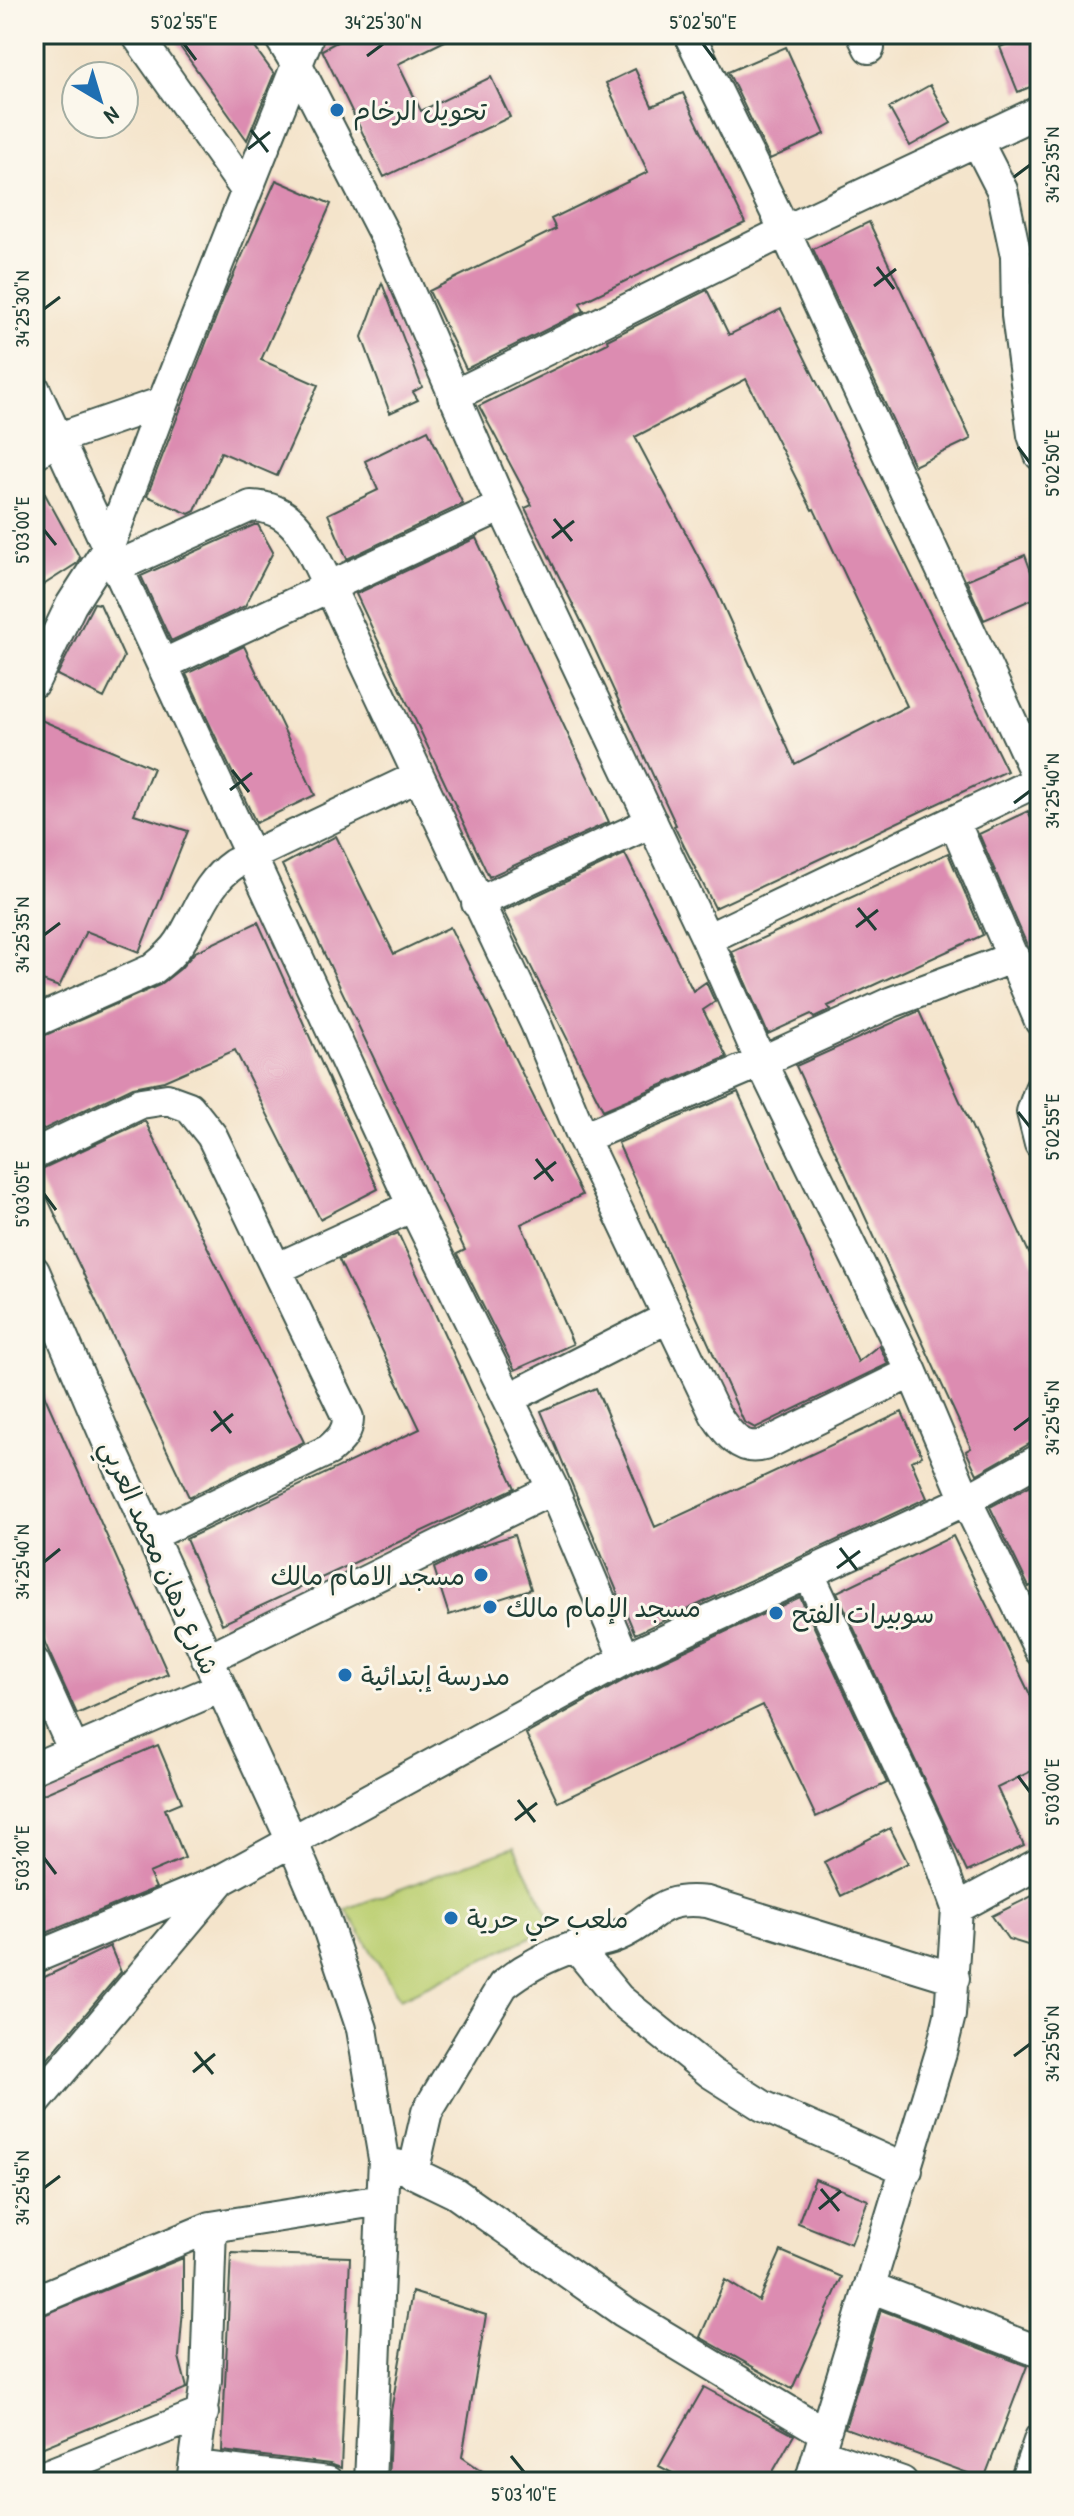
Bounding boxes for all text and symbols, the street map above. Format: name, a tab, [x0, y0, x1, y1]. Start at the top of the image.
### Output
text: 5°02'55"E	[151, 8, 217, 35]
text: 34°25'30"N	[345, 8, 421, 35]
text: 5°02'50"E	[669, 8, 737, 35]
north arrow	[60, 60, 140, 140]
place label: تحويل الرخام	[353, 93, 487, 131]
text: N	[98, 100, 126, 131]
marker: تحويل الرخام	[328, 101, 346, 119]
text: 34°25'35"N	[1038, 127, 1065, 203]
text: 34°25'30"N	[8, 271, 35, 347]
text: 5°02'50"E	[1038, 429, 1065, 497]
text: 5°03'00"E	[8, 496, 35, 564]
text: 34°25'40"N	[1038, 753, 1065, 829]
text: 34°25'35"N	[8, 897, 35, 973]
text: 5°02'55"E	[1038, 1094, 1065, 1160]
text: 5°03'05"E	[8, 1161, 35, 1227]
text: 34°25'45"N	[1038, 1381, 1065, 1455]
street label: شارع دهان محمد العربي	[87, 1434, 227, 1682]
text: 34°25'40"N	[8, 1524, 35, 1600]
place label: مسجد الامام مالك	[271, 1558, 465, 1596]
marker: مسجد الامام مالك	[472, 1566, 490, 1584]
place label: مسجد الإمام مالك	[506, 1590, 701, 1628]
place label: سوبيرات الفتح	[792, 1596, 934, 1632]
marker: مسجد الإمام مالك	[481, 1598, 499, 1616]
marker: سوبيرات الفتح	[767, 1604, 785, 1622]
place label: مدرسة إبتدائية	[361, 1658, 510, 1693]
marker: مدرسة إبتدائية	[336, 1666, 354, 1684]
text: 5°03'00"E	[1038, 1758, 1065, 1826]
text: 5°03'10"E	[8, 1825, 35, 1891]
place label: ملعب حي حرية	[467, 1901, 628, 1942]
marker: ملعب حي حرية	[442, 1909, 460, 1927]
text: 34°25'50"N	[1038, 2006, 1065, 2082]
text: 34°25'45"N	[8, 2151, 35, 2225]
text: 5°03'10"E	[491, 2480, 557, 2507]

